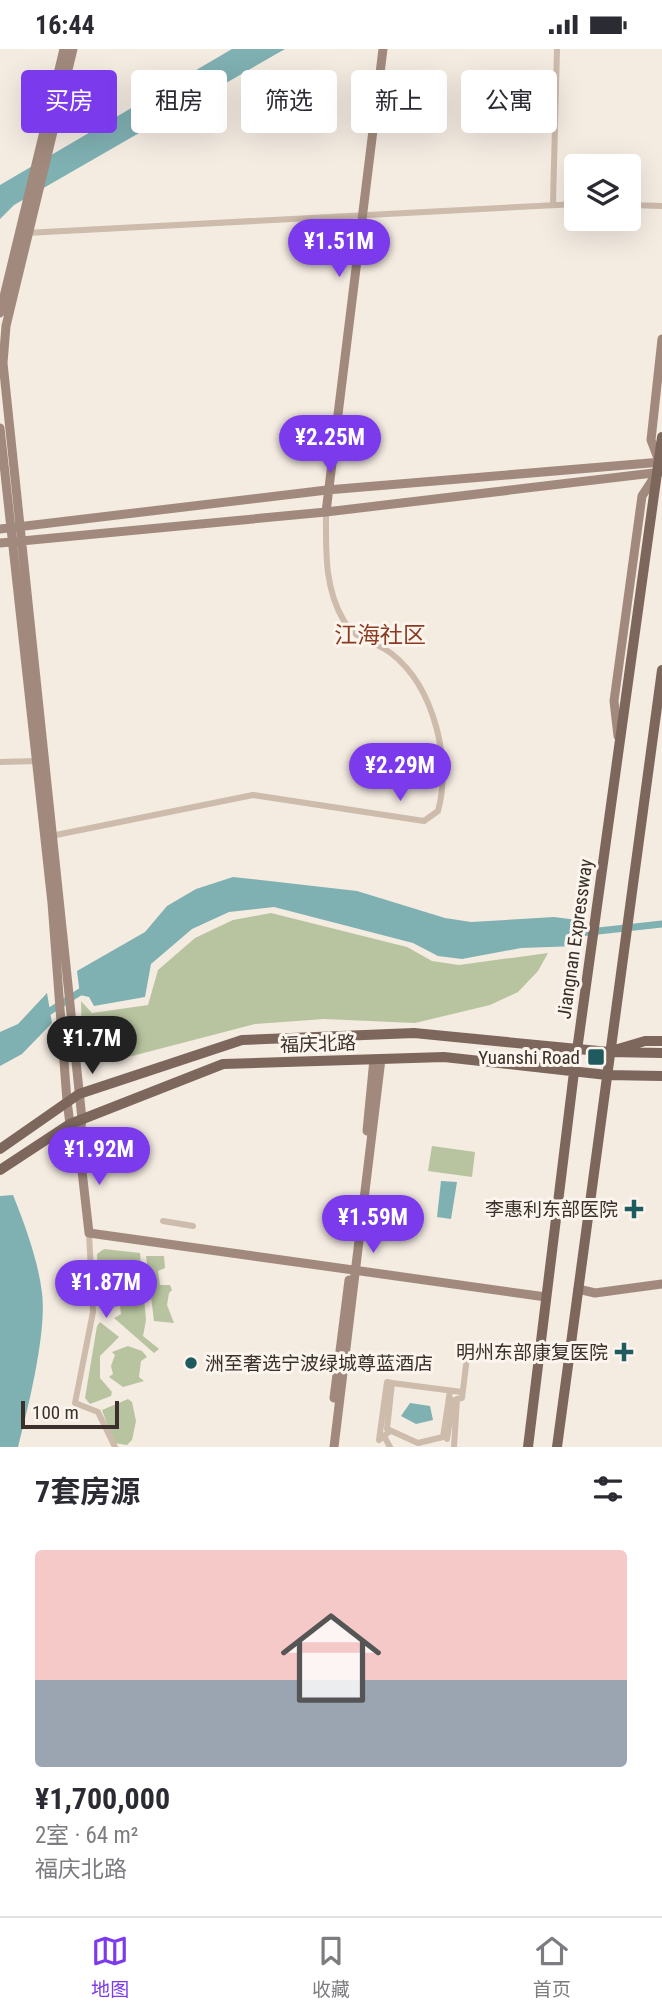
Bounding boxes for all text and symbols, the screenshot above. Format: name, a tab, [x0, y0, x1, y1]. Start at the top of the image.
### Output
text: 16:44	[35, 10, 95, 40]
chip: 买房	[21, 70, 117, 133]
chip: 租房	[131, 70, 227, 133]
chip: 筛选	[241, 70, 337, 133]
chip: 新上	[351, 70, 447, 133]
chip: 公寓	[461, 70, 557, 133]
map controls	[564, 154, 641, 231]
button: layers	[564, 154, 641, 231]
pin: ¥1.51M	[282, 219, 396, 279]
text: ¥1.51M	[304, 228, 374, 255]
pin: ¥2.25M	[273, 415, 387, 475]
text: ¥2.25M	[295, 424, 365, 451]
district label: 江海社区	[334, 622, 426, 649]
pin: ¥2.29M	[343, 743, 457, 803]
text: ¥2.29M	[365, 752, 435, 779]
street label: Jiangnan Expressway	[552, 857, 598, 1020]
pin: ¥1.7M	[43, 1017, 141, 1076]
text: ¥1.7M	[63, 1025, 121, 1052]
street label: 福庆北路	[280, 1031, 356, 1057]
place label: Yuanshi Road	[478, 1046, 580, 1069]
marker: Yuanshi Road	[586, 1047, 606, 1067]
pin: ¥1.92M	[42, 1127, 156, 1187]
text: ¥1.92M	[64, 1136, 134, 1163]
pin: ¥1.59M	[316, 1195, 430, 1255]
place label: 李惠利东部医院	[485, 1198, 618, 1221]
marker: 李惠利东部医院	[624, 1199, 644, 1219]
text: ¥1.59M	[338, 1204, 408, 1231]
pin: ¥1.87M	[49, 1261, 163, 1320]
text: ¥1.87M	[71, 1269, 141, 1296]
place label: 明州东部康复医院	[456, 1341, 608, 1364]
marker: 明州东部康复医院	[614, 1342, 634, 1362]
place label: 洲至奢选宁波绿城尊蓝酒店	[205, 1352, 433, 1375]
marker: 洲至奢选宁波绿城尊蓝酒店	[183, 1355, 199, 1371]
scale bar	[21, 1398, 119, 1430]
text: 100 m	[32, 1401, 79, 1424]
icon: filters	[589, 1470, 627, 1508]
text: 7套房源	[35, 1474, 140, 1509]
icon: home	[268, 1595, 394, 1721]
text: ¥1,700,000	[35, 1781, 170, 1816]
text: 2室 · 64 m²	[35, 1822, 138, 1849]
text: 福庆北路	[35, 1856, 127, 1883]
tab: 地图	[91, 1932, 129, 2001]
tab: 收藏	[312, 1932, 350, 2001]
tab: 首页	[533, 1932, 571, 2001]

